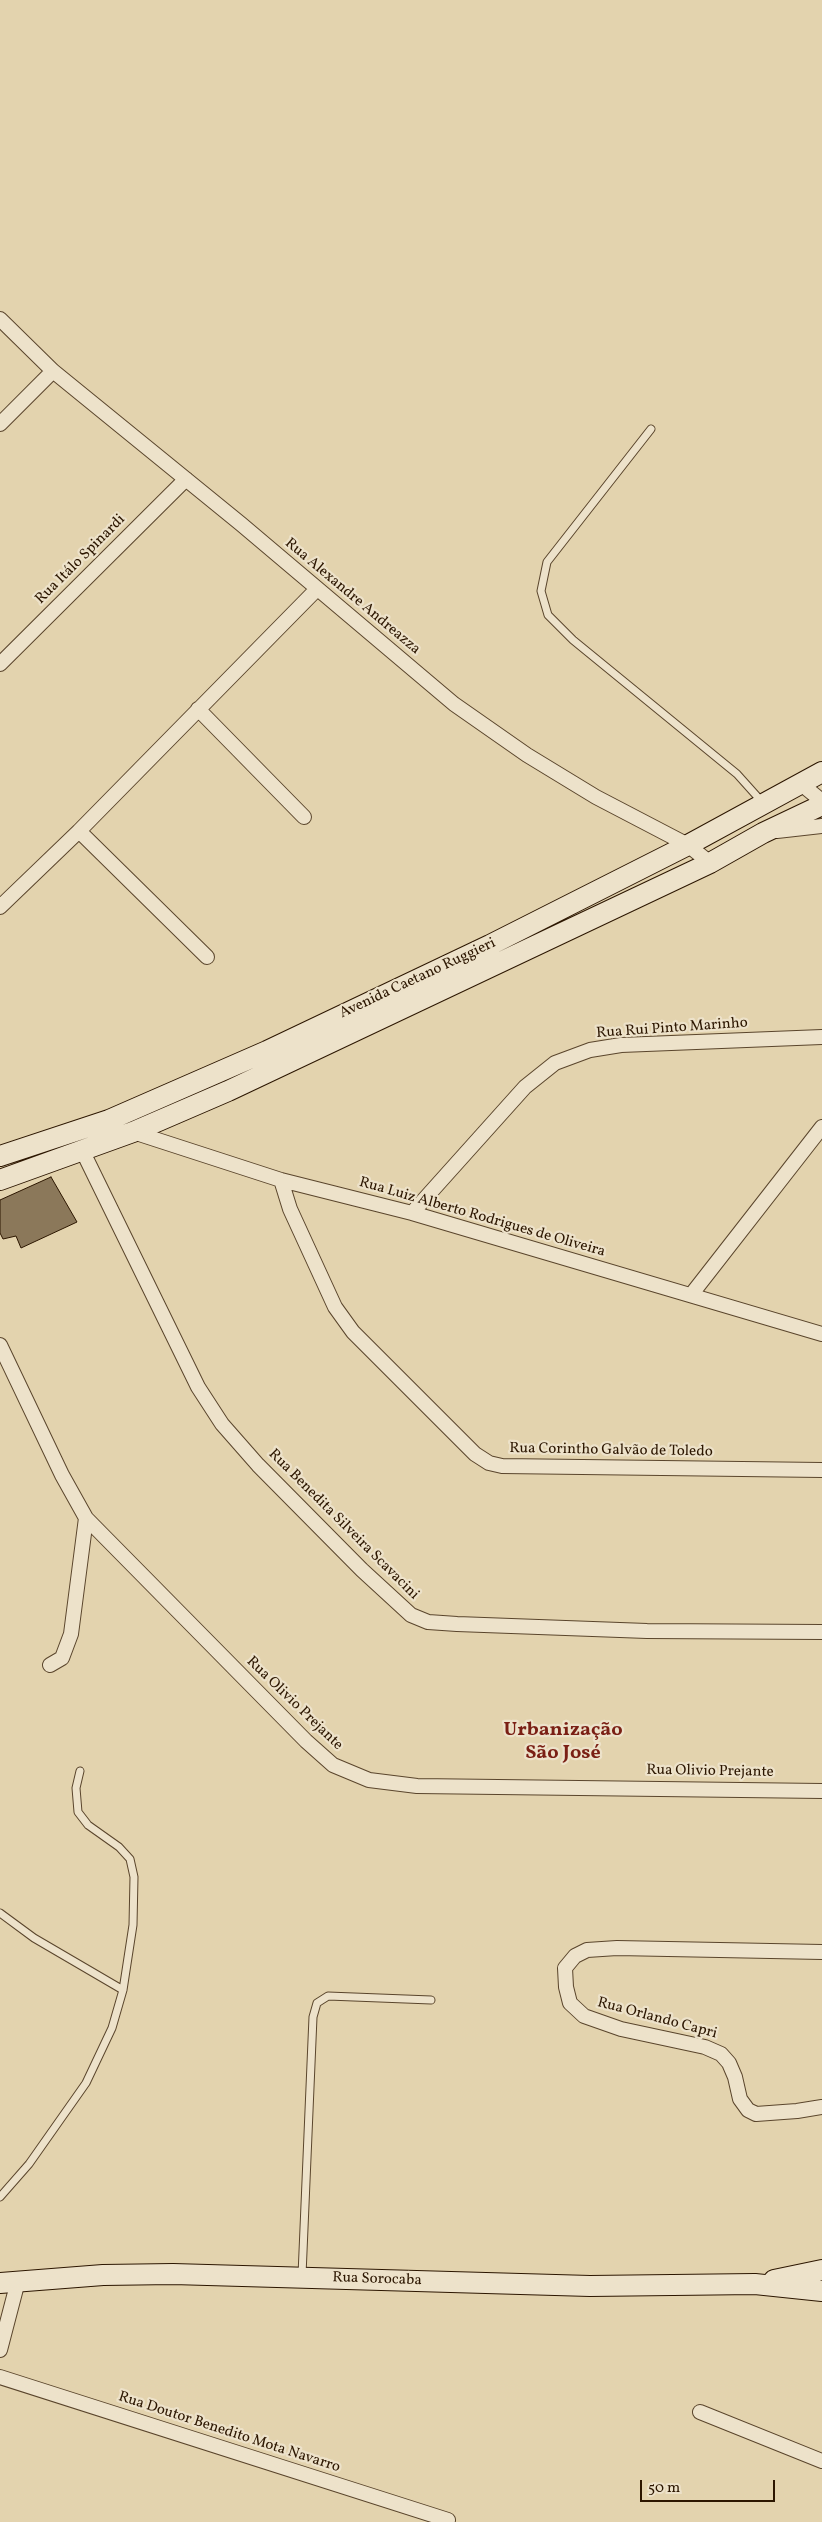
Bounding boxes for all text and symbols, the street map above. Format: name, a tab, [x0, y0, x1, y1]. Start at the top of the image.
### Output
street label: Rua Itálo Spinardi	[32, 511, 130, 609]
street label: Rua Alexandre Andreazza	[280, 535, 424, 659]
street label: Avenida Caetano Ruggieri	[337, 935, 499, 1023]
street label: Rua Rui Pinto Marinho	[596, 1015, 748, 1043]
street label: Rua Luiz Alberto Rodrigues de Oliveira	[357, 1174, 607, 1262]
street label: Rua Corintho Galvão de Toledo	[509, 1440, 713, 1462]
street label: Rua Benedita Silveira Scavacini	[264, 1446, 422, 1604]
street label: Rua Olivio Prejante	[242, 1653, 346, 1755]
district label: Urbanização São José	[503, 1719, 623, 1766]
street label: Rua Olivio Prejante	[646, 1762, 774, 1782]
street label: Rua Orlando Capri	[595, 1994, 719, 2044]
street label: Rua Sorocaba	[332, 2269, 422, 2291]
street label: Rua Doutor Benedito Mota Navarro	[116, 2389, 342, 2477]
scale bar	[642, 2470, 777, 2502]
text: 50 m	[648, 2478, 680, 2499]

